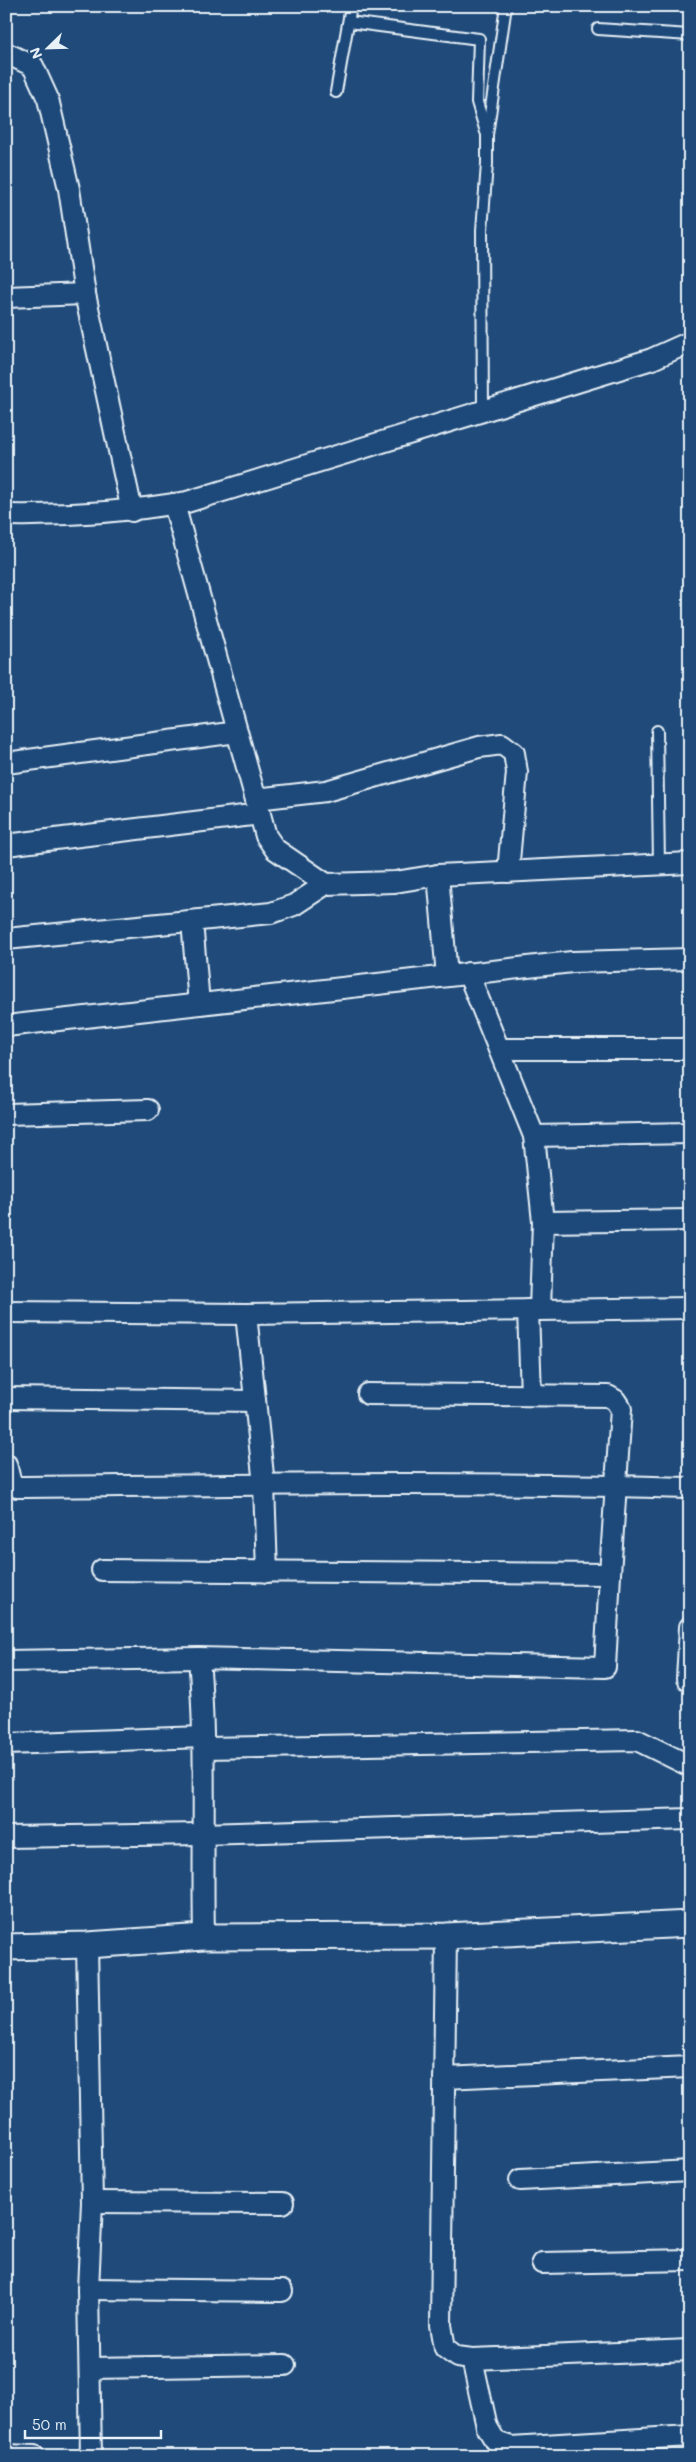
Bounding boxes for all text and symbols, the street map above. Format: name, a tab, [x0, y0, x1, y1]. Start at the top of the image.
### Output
north arrow	[22, 22, 72, 72]
text: N	[25, 45, 46, 62]
scale bar	[25, 2407, 161, 2439]
text: 50 m	[32, 2414, 67, 2434]

